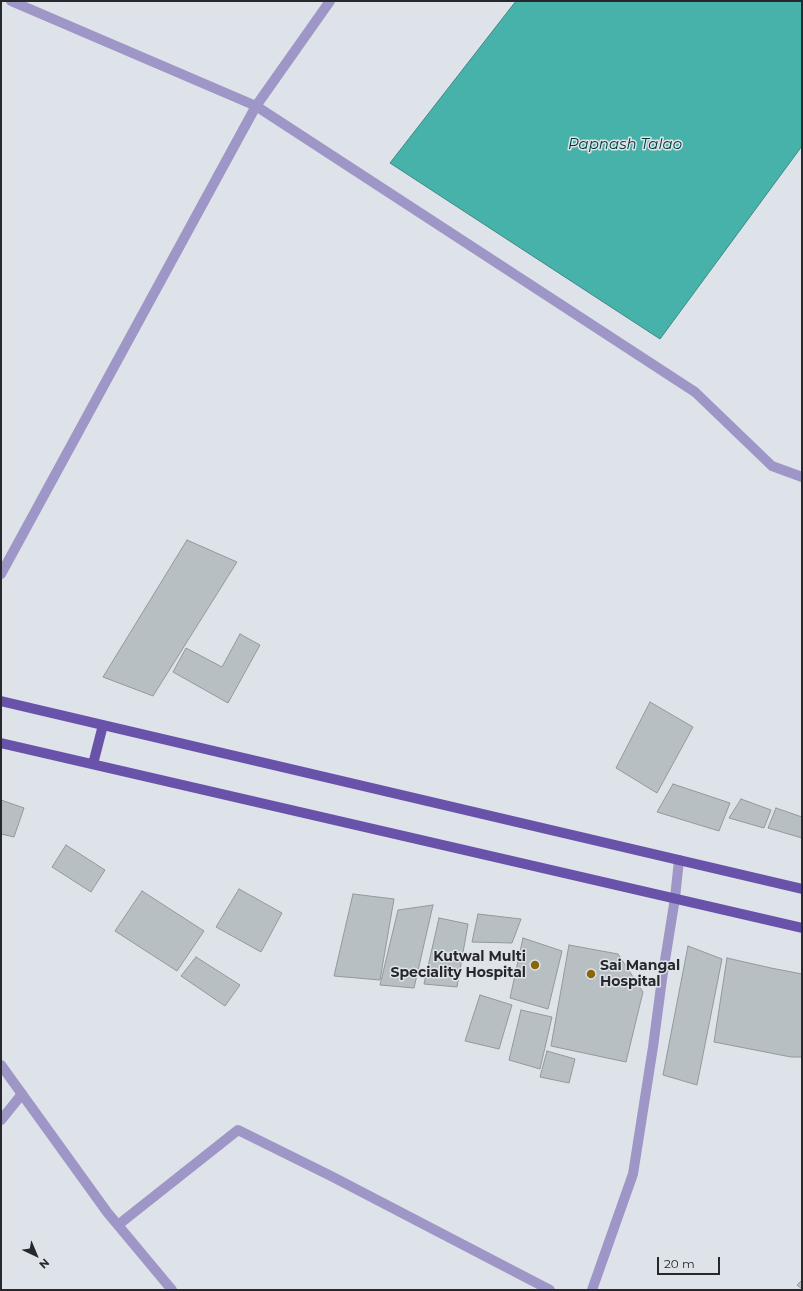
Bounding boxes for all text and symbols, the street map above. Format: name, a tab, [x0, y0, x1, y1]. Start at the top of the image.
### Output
water label: Papnash Talao	[568, 136, 682, 154]
place label: Kutwal Multi Speciality Hospital	[391, 949, 526, 982]
place label: Sai Mangal Hospital	[600, 958, 680, 990]
marker: Kutwal Multi Speciality Hospital	[529, 959, 541, 971]
marker: Sai Mangal Hospital	[585, 968, 597, 980]
north arrow	[16, 1235, 56, 1275]
scale bar	[659, 1249, 722, 1275]
text: N	[36, 1256, 52, 1272]
text: 20 m	[664, 1256, 695, 1271]

